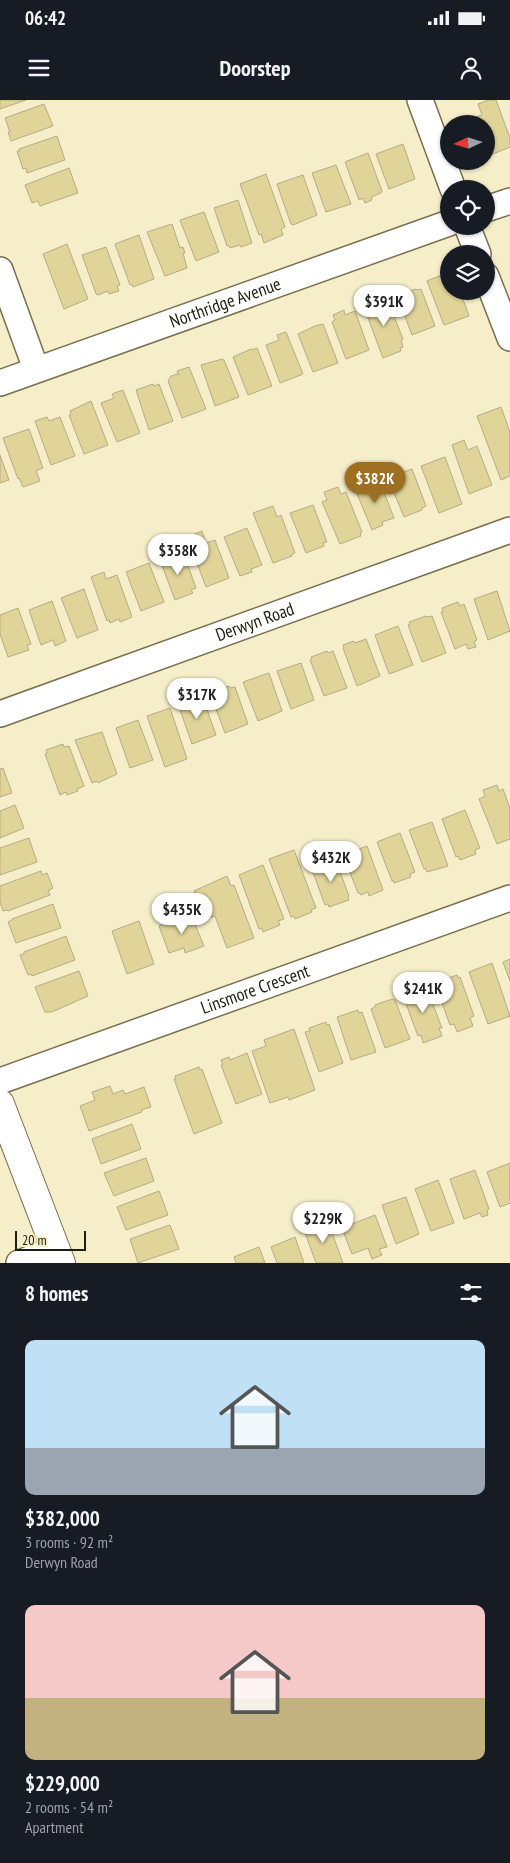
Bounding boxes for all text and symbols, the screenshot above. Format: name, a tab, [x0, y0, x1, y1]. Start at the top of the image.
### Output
text: 06:42	[25, 6, 66, 30]
icon: menu	[25, 54, 53, 82]
text: Doorstep	[219, 54, 291, 82]
icon: person	[457, 54, 485, 82]
north arrow	[440, 115, 495, 170]
map controls	[440, 115, 495, 300]
button: locate	[440, 180, 495, 235]
button: layers	[440, 245, 495, 300]
street label: Northridge Avenue	[166, 272, 284, 333]
pin: $391K	[349, 284, 419, 327]
text: $391K	[365, 291, 403, 311]
pin: $382K	[340, 462, 410, 504]
text: $382K	[356, 468, 394, 488]
pin: $358K	[143, 534, 213, 576]
text: $358K	[159, 540, 197, 560]
street label: Derwyn Road	[212, 597, 297, 646]
pin: $317K	[162, 678, 232, 720]
text: $317K	[178, 684, 216, 704]
pin: $432K	[296, 840, 366, 883]
text: $432K	[312, 847, 350, 867]
pin: $435K	[147, 892, 217, 935]
text: $435K	[163, 899, 201, 919]
street label: Linsmore Crescent	[197, 959, 312, 1019]
pin: $241K	[388, 972, 458, 1014]
text: $241K	[404, 978, 442, 998]
pin: $229K	[288, 1202, 358, 1244]
text: $229K	[304, 1208, 342, 1228]
scale bar	[15, 1228, 86, 1251]
text: 20 m	[22, 1231, 47, 1249]
icon: filters	[457, 1279, 485, 1307]
text: 8 homes	[25, 1280, 88, 1307]
icon: home	[210, 1372, 300, 1462]
text: $382,000	[25, 1505, 100, 1532]
text: 3 rooms · 92 m²	[25, 1532, 113, 1552]
text: Derwyn Road	[25, 1552, 98, 1572]
icon: home	[210, 1637, 300, 1727]
text: $229,000	[25, 1770, 100, 1797]
text: 2 rooms · 54 m²	[25, 1797, 113, 1817]
text: Apartment	[25, 1817, 84, 1837]

